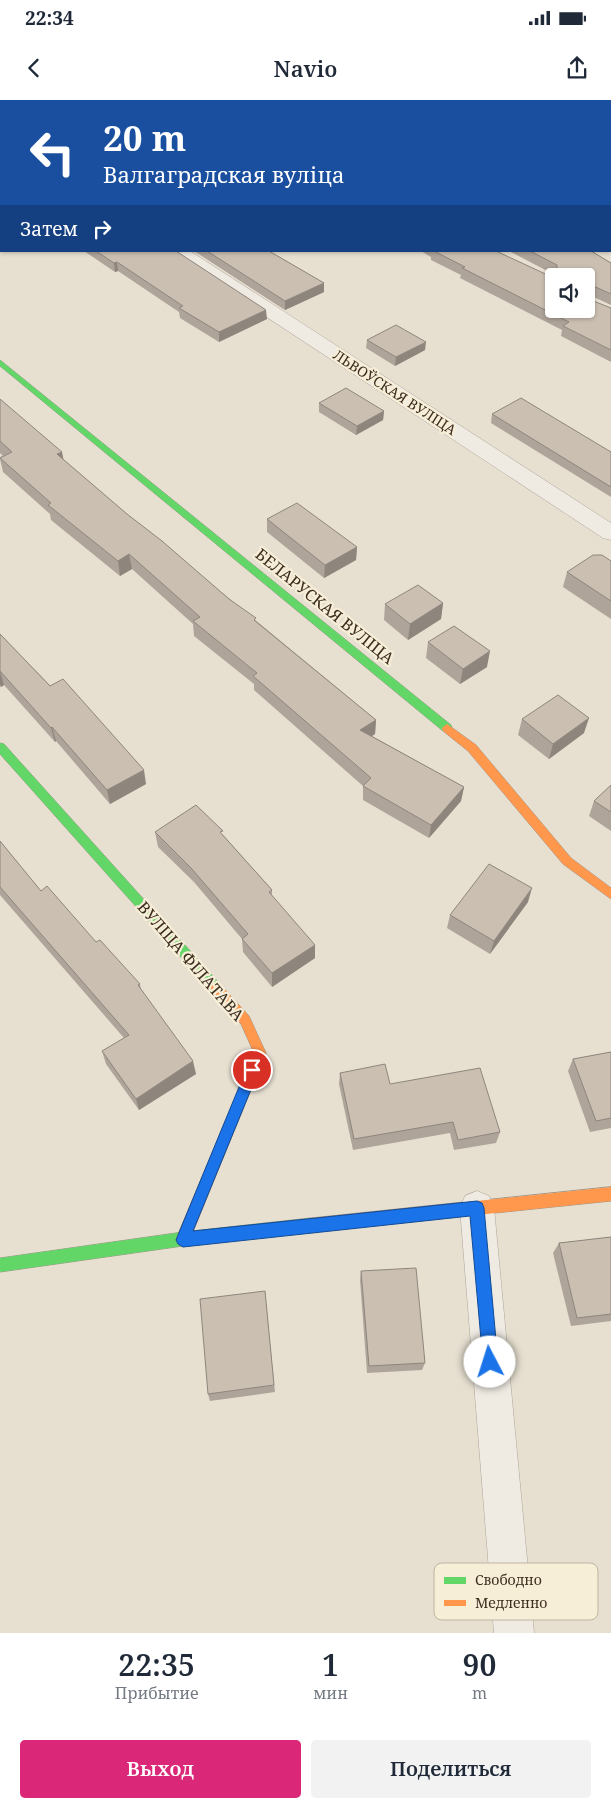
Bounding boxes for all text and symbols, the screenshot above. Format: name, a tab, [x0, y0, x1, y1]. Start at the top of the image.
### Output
text: 22:34	[25, 5, 74, 31]
text: Navio	[274, 53, 337, 83]
icon: back	[20, 54, 48, 82]
icon: share	[563, 54, 591, 82]
text: 20 m	[103, 114, 186, 161]
icon: left	[20, 120, 85, 185]
text: Валгаградская вуліца	[103, 159, 344, 189]
icon: right	[88, 215, 116, 243]
text: Затем	[20, 216, 78, 242]
map controls	[545, 268, 595, 318]
button: sound	[545, 268, 595, 318]
street label: ЛЬВОЎСКАЯ ВУЛІЦА	[330, 345, 460, 439]
street label: БЕЛАРУСКАЯ ВУЛІЦА	[251, 543, 400, 669]
street label: ВУЛІЦА ФІЛАТАВА	[133, 896, 250, 1026]
pin	[231, 1049, 273, 1091]
icon: arrive	[238, 1056, 266, 1084]
position arrow	[463, 1335, 515, 1387]
legend	[434, 1563, 598, 1620]
text: Свободно	[475, 1570, 542, 1589]
text: Медленно	[475, 1593, 547, 1612]
text: 22:35	[118, 1644, 195, 1685]
text: 1	[322, 1644, 339, 1685]
text: 90	[463, 1644, 496, 1685]
text: Прибытие	[115, 1682, 199, 1704]
text: мин	[313, 1682, 348, 1704]
text: m	[472, 1682, 487, 1704]
button: Выход	[20, 1740, 301, 1798]
button: Поделиться	[311, 1740, 591, 1798]

